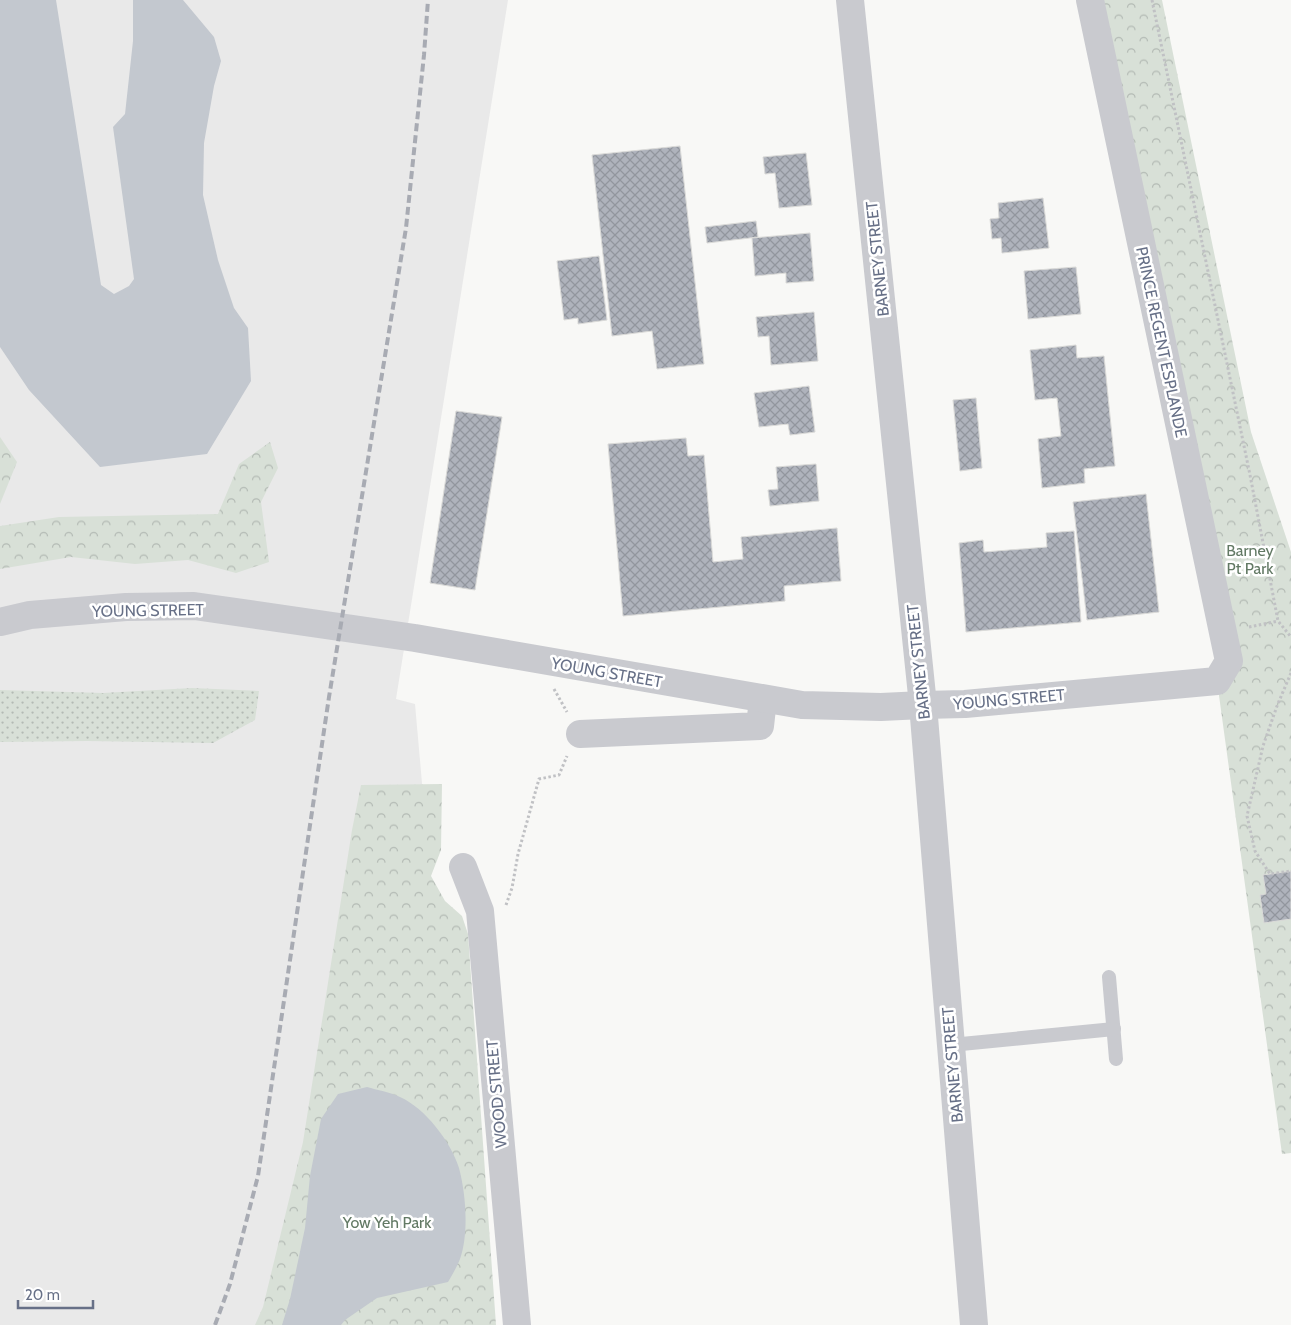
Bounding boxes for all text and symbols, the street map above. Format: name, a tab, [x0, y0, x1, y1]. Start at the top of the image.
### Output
street label: BARNEY STREET	[862, 200, 893, 317]
street label: PRINCE REGENT ESPLANDE	[1132, 245, 1191, 439]
park label: Barney Pt Park	[1226, 541, 1274, 578]
street label: YOUNG STREET	[91, 600, 205, 621]
street label: BARNEY STREET	[903, 603, 934, 720]
street label: YOUNG STREET	[549, 653, 664, 692]
street label: YOUNG STREET	[951, 685, 1066, 714]
street label: BARNEY STREET	[938, 1006, 967, 1123]
street label: WOOD STREET	[482, 1039, 511, 1149]
park label: Yow Yeh Park	[342, 1213, 432, 1232]
scale bar	[18, 1278, 92, 1310]
text: 20 m	[25, 1286, 60, 1304]

